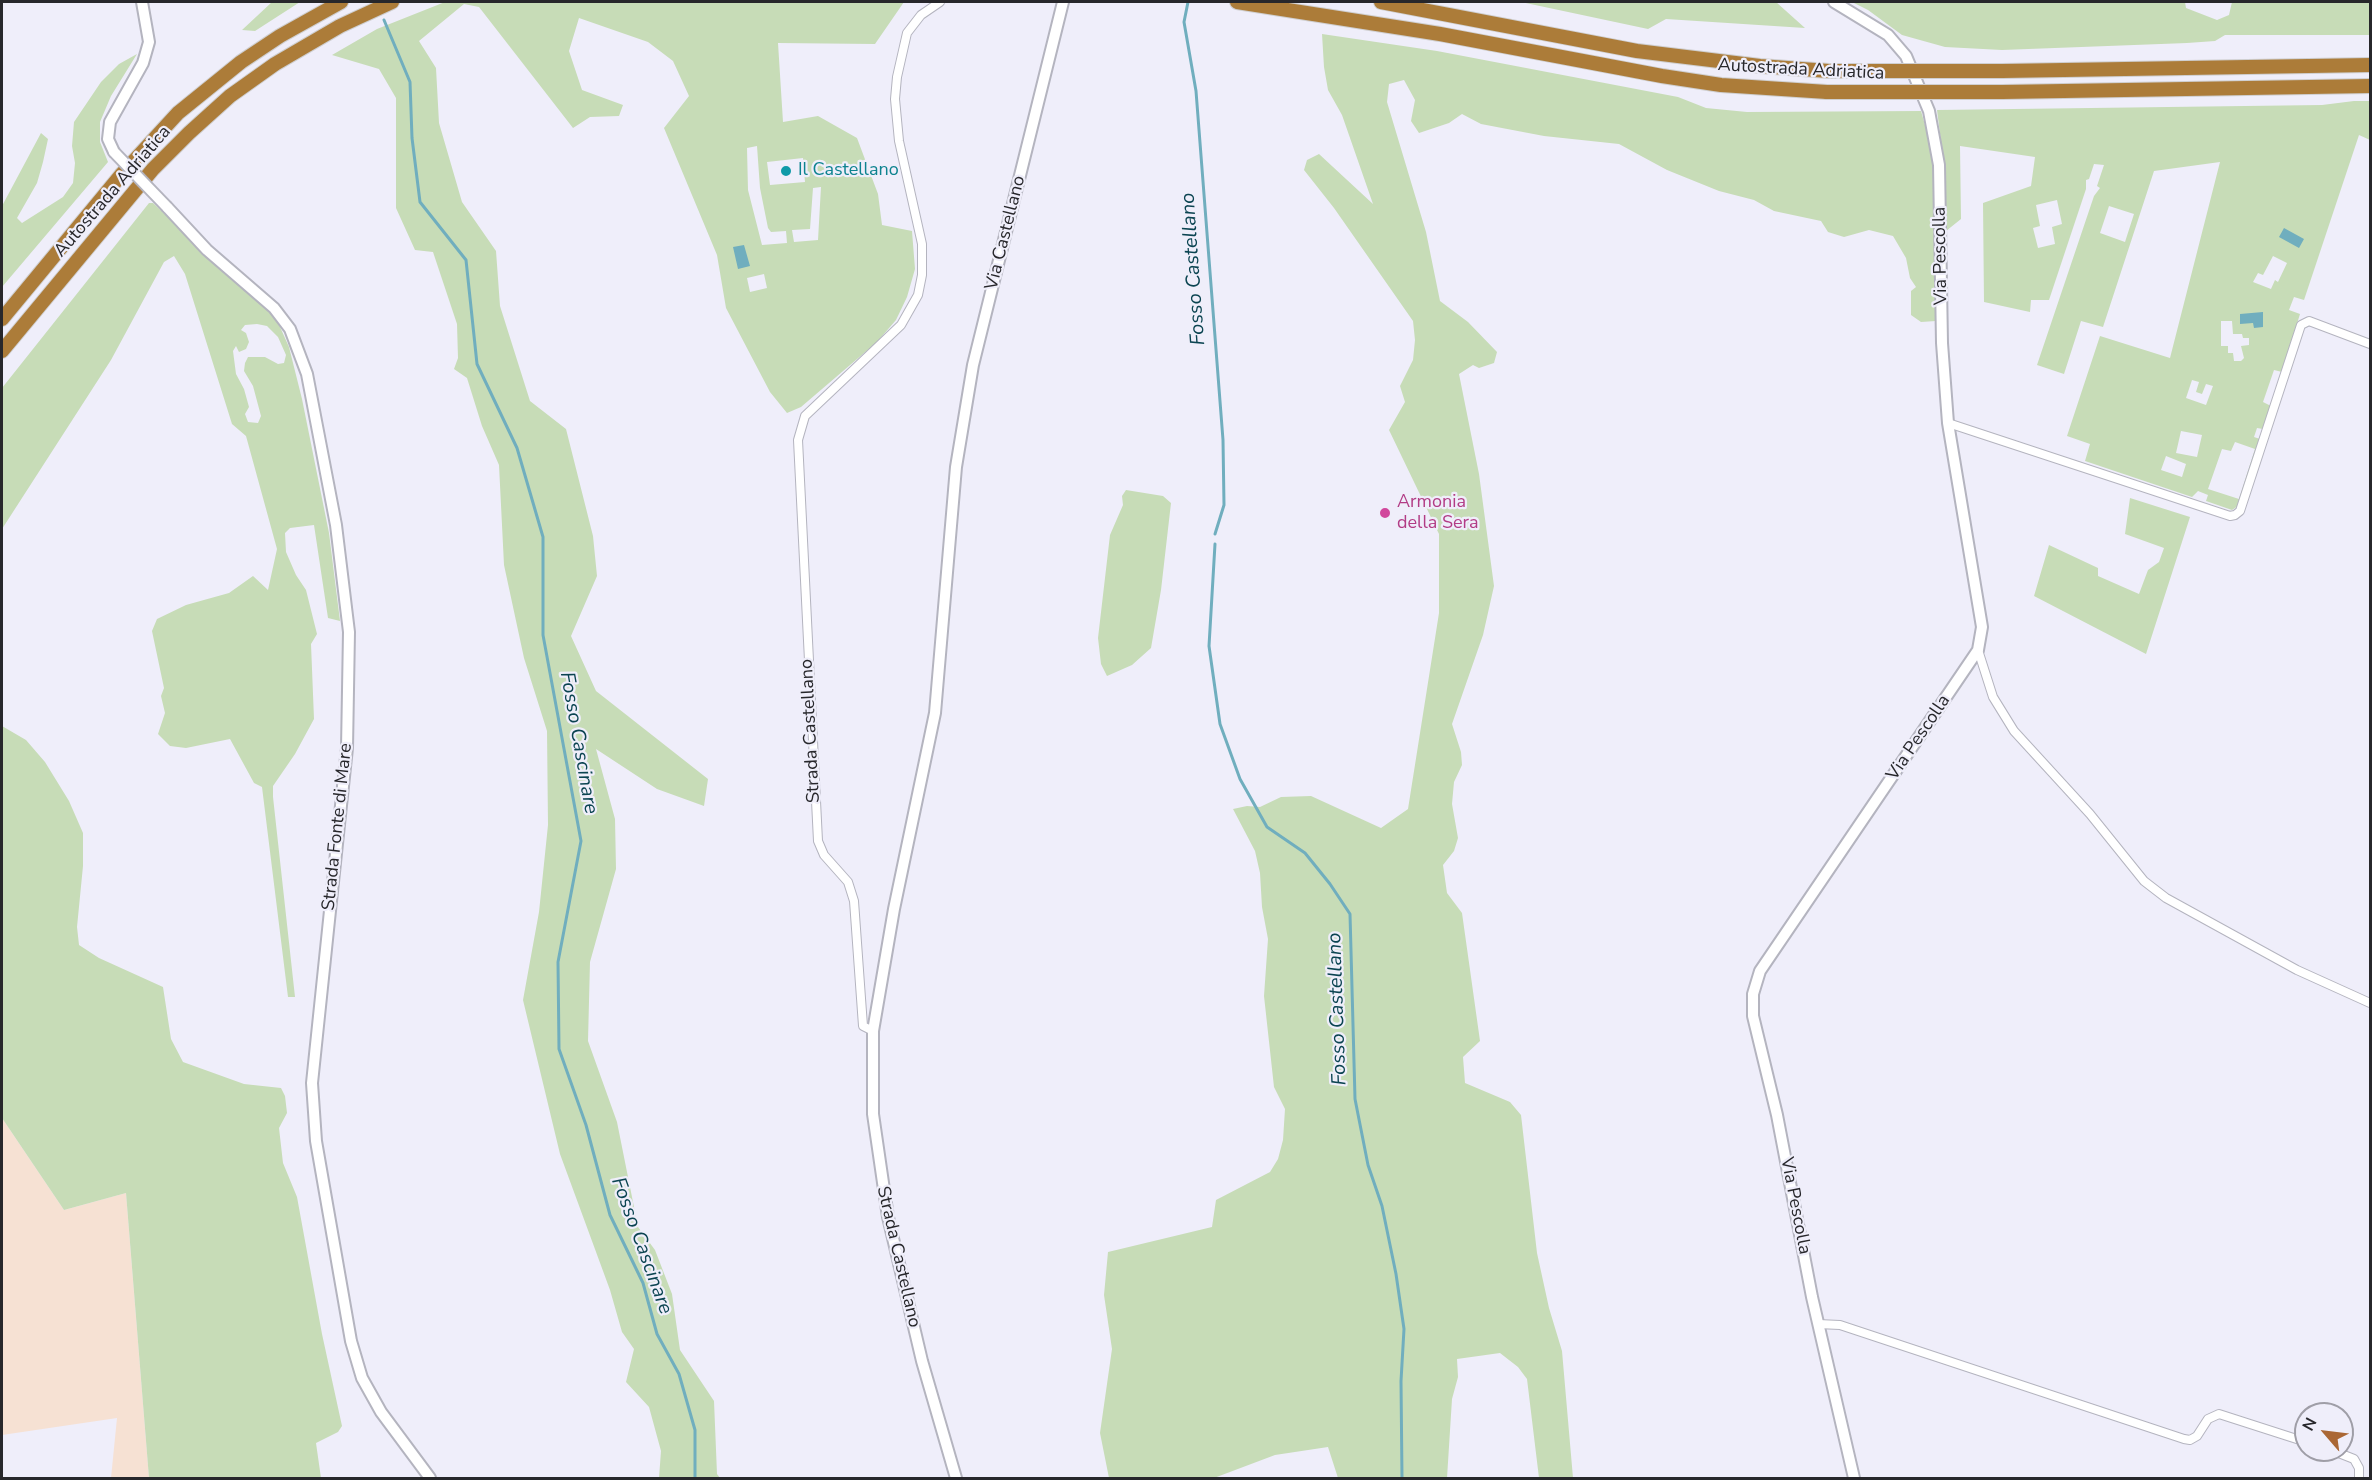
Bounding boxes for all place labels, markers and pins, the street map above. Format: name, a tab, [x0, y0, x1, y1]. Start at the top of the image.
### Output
place label: Il Castellano	[798, 160, 899, 182]
marker: Il Castellano	[779, 164, 793, 178]
place label: Armonia della Sera	[1397, 492, 1478, 534]
marker: Armonia della Sera	[1378, 506, 1392, 520]

